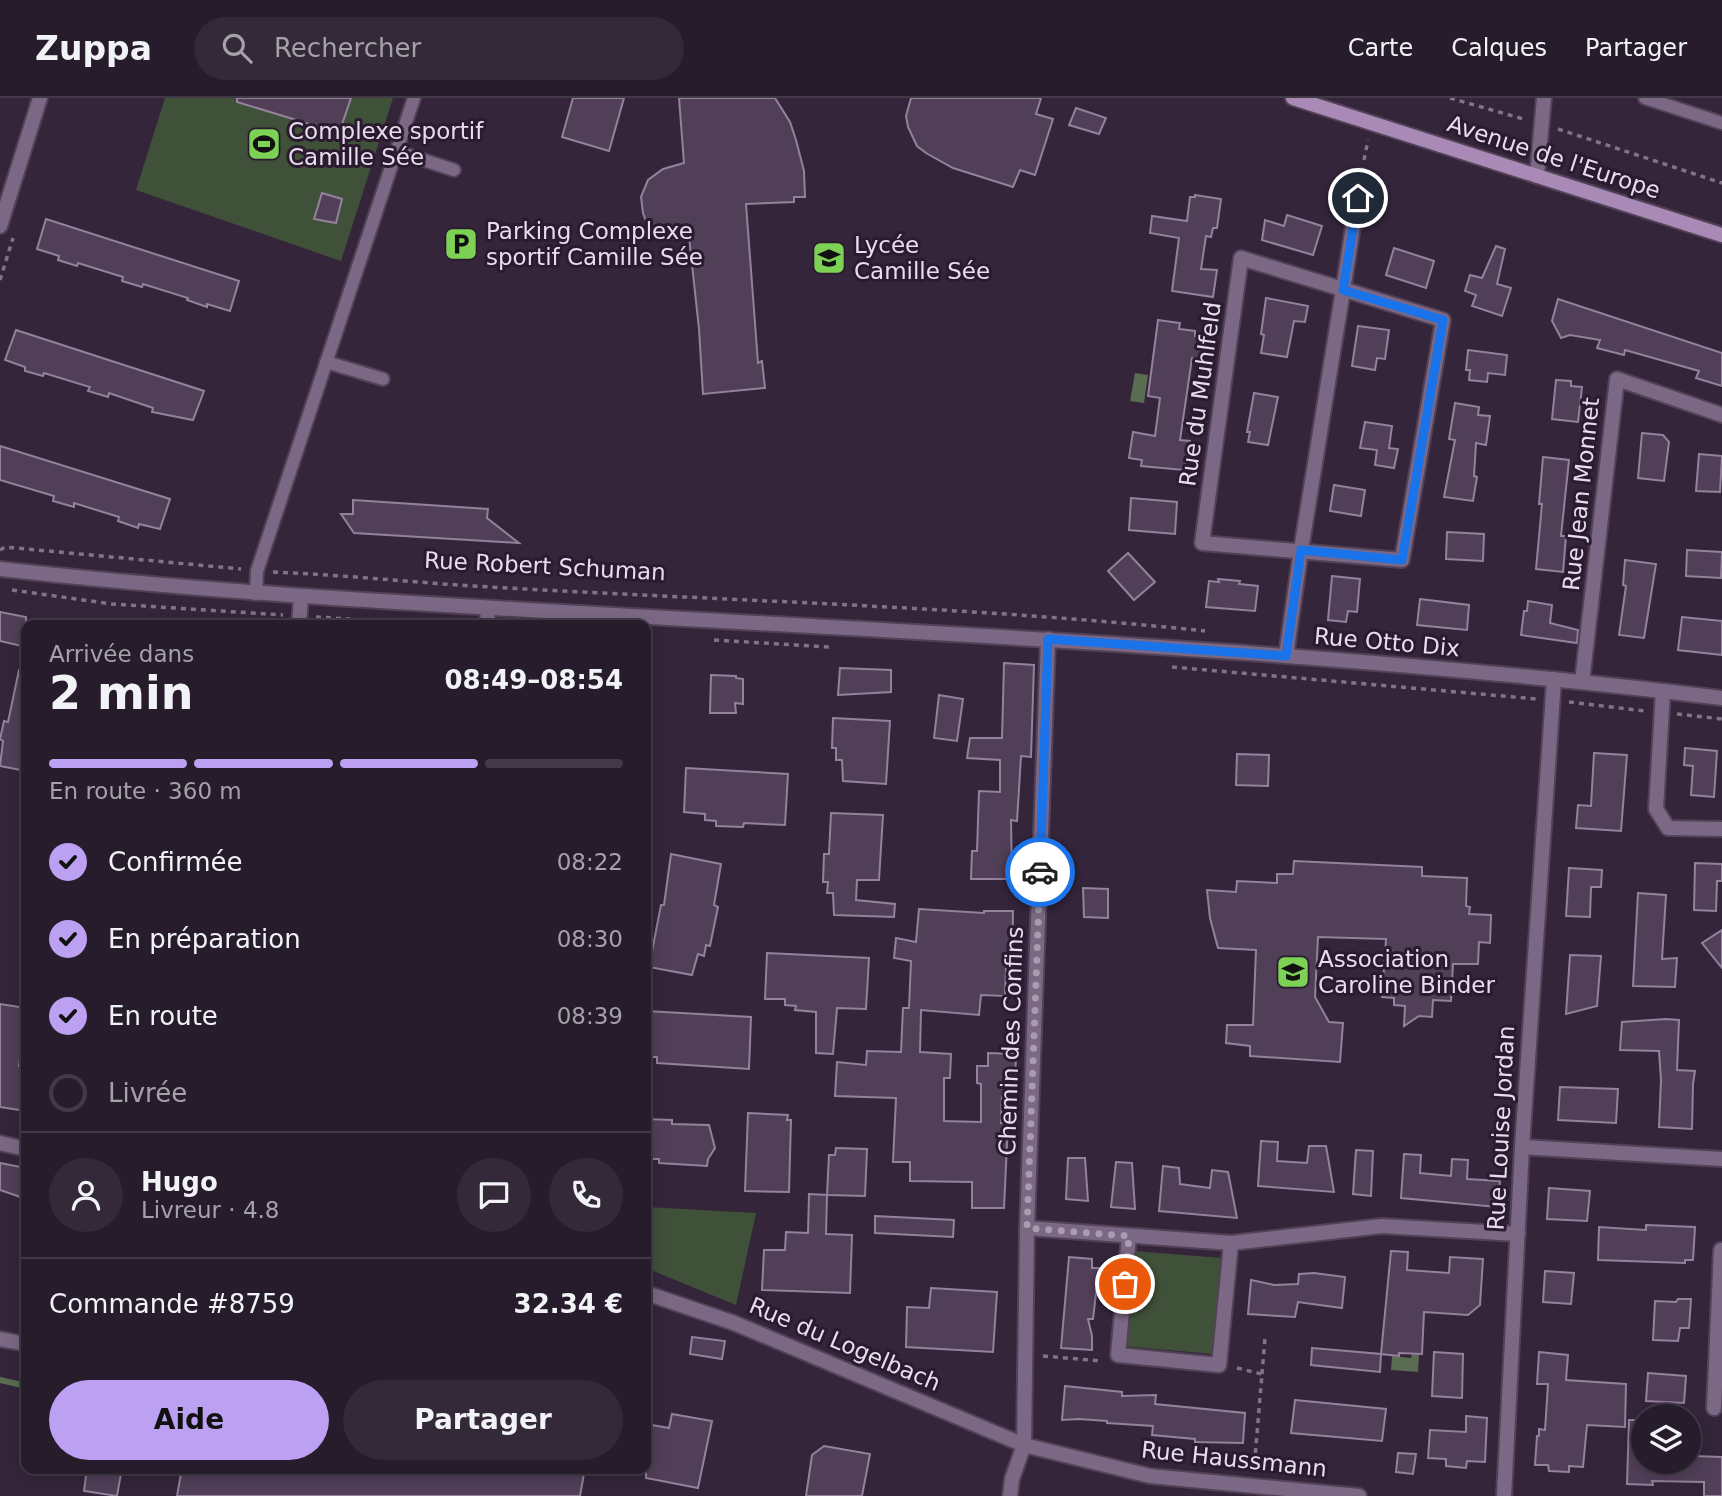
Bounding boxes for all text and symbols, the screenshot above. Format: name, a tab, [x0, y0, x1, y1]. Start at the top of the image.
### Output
search box	[194, 17, 684, 80]
text: Zuppa	[35, 29, 152, 68]
icon: search	[218, 29, 256, 67]
text: Rechercher	[274, 33, 421, 63]
text: Carte	[1348, 34, 1413, 62]
text: Calques	[1451, 34, 1547, 62]
text: Partager	[1585, 34, 1687, 62]
street label: Avenue de l'Europe	[1444, 110, 1664, 204]
place label: Complexe sportif Camille Sée	[288, 118, 484, 170]
sports icon: Complexe sportif Camille Sée	[245, 125, 283, 163]
pin	[1328, 168, 1388, 228]
icon: home	[1339, 179, 1377, 217]
place label: Parking Complexe sportif Camille Sée	[486, 218, 703, 270]
parking icon: Parking Complexe sportif Camille Sée	[442, 225, 480, 263]
place label: Lycée Camille Sée	[854, 232, 990, 284]
school or university icon: Lycée Camille Sée	[810, 239, 848, 277]
street label: Rue du Muhlfeld	[1174, 300, 1226, 488]
street label: Rue Jean Monnet	[1558, 396, 1604, 592]
street label: Rue Robert Schuman	[423, 547, 667, 585]
street label: Rue Otto Dix	[1313, 623, 1461, 661]
text: Arrivée dans	[49, 641, 194, 667]
text: 08:49–08:54	[444, 665, 623, 695]
text: 2 min	[49, 666, 193, 720]
text: En route · 360 m	[49, 778, 242, 804]
courier	[1005, 837, 1075, 907]
icon: check	[49, 843, 87, 881]
text: Confirmée	[108, 847, 242, 877]
text: 08:22	[557, 849, 623, 875]
icon: car	[1021, 853, 1059, 891]
icon: check	[49, 920, 87, 958]
text: En préparation	[108, 924, 301, 954]
text: 08:30	[557, 926, 623, 952]
street label: Chemin des Confins	[994, 926, 1028, 1156]
place label: Association Caroline Binder	[1318, 946, 1495, 998]
school or university icon: Association Caroline Binder	[1274, 953, 1312, 991]
icon: check	[49, 997, 87, 1035]
text: En route	[108, 1001, 218, 1031]
text: 08:39	[557, 1003, 623, 1029]
street label: Rue Louise Jordan	[1483, 1025, 1519, 1231]
text: Livrée	[108, 1078, 187, 1108]
button: person	[49, 1158, 123, 1232]
button: chat	[457, 1158, 531, 1232]
button: phone	[549, 1158, 623, 1232]
text: Hugo	[141, 1167, 218, 1197]
text: Livreur · 4.8	[141, 1197, 279, 1223]
pin	[1095, 1254, 1155, 1314]
icon: bag	[1106, 1265, 1144, 1303]
text: Commande #8759	[49, 1289, 295, 1319]
text: 32.34 €	[514, 1289, 623, 1319]
street label: Rue du Logelbach	[746, 1292, 944, 1396]
button: Aide	[49, 1380, 329, 1460]
button: Partager	[343, 1380, 623, 1460]
map controls	[1631, 1404, 1701, 1474]
button: layers	[1631, 1404, 1701, 1474]
street label: Rue Haussmann	[1140, 1436, 1328, 1482]

